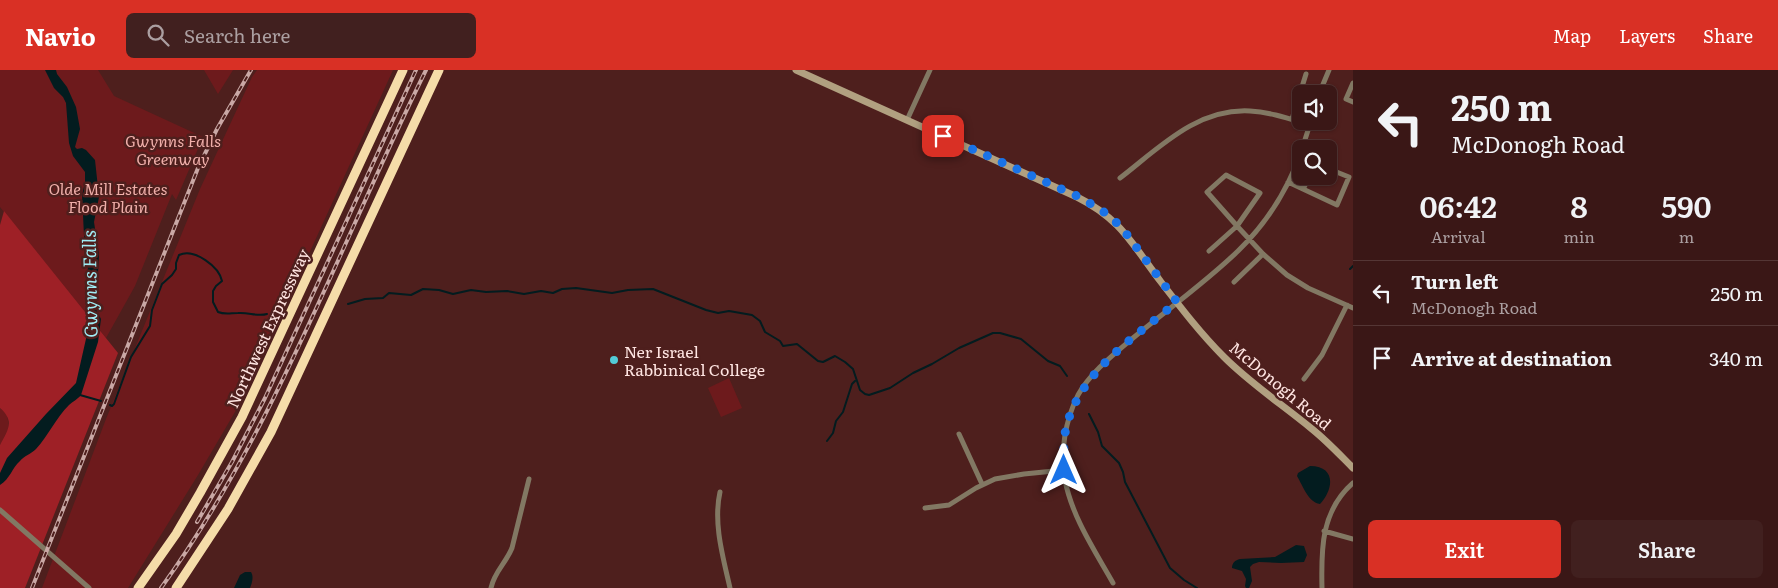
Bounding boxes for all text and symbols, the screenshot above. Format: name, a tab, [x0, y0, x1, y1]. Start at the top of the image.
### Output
search box	[126, 13, 476, 58]
text: Navio	[25, 18, 96, 53]
icon: search	[144, 21, 172, 49]
text: Search here	[184, 21, 290, 49]
text: Map	[1553, 22, 1591, 49]
text: Layers	[1619, 22, 1675, 49]
text: Share	[1703, 22, 1753, 49]
text: 250 m	[1451, 80, 1552, 132]
map controls	[1292, 85, 1337, 185]
button: sound	[1292, 85, 1337, 130]
icon: left	[1368, 90, 1433, 155]
pin	[922, 115, 964, 157]
icon: arrive	[929, 122, 957, 150]
text: McDonogh Road	[1451, 127, 1625, 160]
park label: Gwynns Falls Greenway	[125, 128, 221, 170]
button: search	[1292, 140, 1337, 185]
park label: Olde Mill Estates Flood Plain	[48, 176, 168, 218]
text: 06:42	[1419, 183, 1497, 227]
text: 8	[1571, 183, 1588, 227]
text: 590	[1661, 183, 1712, 227]
text: Arrival	[1431, 224, 1486, 248]
text: min	[1563, 224, 1595, 248]
text: m	[1679, 224, 1694, 248]
water label: Gwynns Falls	[75, 230, 103, 338]
street label: Northwest Expressway	[219, 244, 315, 412]
text: Turn left	[1411, 267, 1498, 295]
icon: left	[1368, 279, 1396, 307]
text: 250 m	[1711, 279, 1763, 307]
text: McDonogh Road	[1411, 295, 1537, 319]
street label: McDonogh Road	[1225, 335, 1337, 435]
place label: Ner Israel Rabbinical College	[624, 339, 765, 381]
icon: arrive	[1368, 344, 1396, 372]
text: Arrive at destination	[1411, 344, 1612, 372]
text: 340 m	[1709, 344, 1763, 372]
marker: Ner Israel Rabbinical College	[608, 354, 620, 366]
position arrow	[1037, 443, 1089, 495]
button: Exit	[1368, 520, 1561, 578]
button: Share	[1571, 520, 1763, 578]

